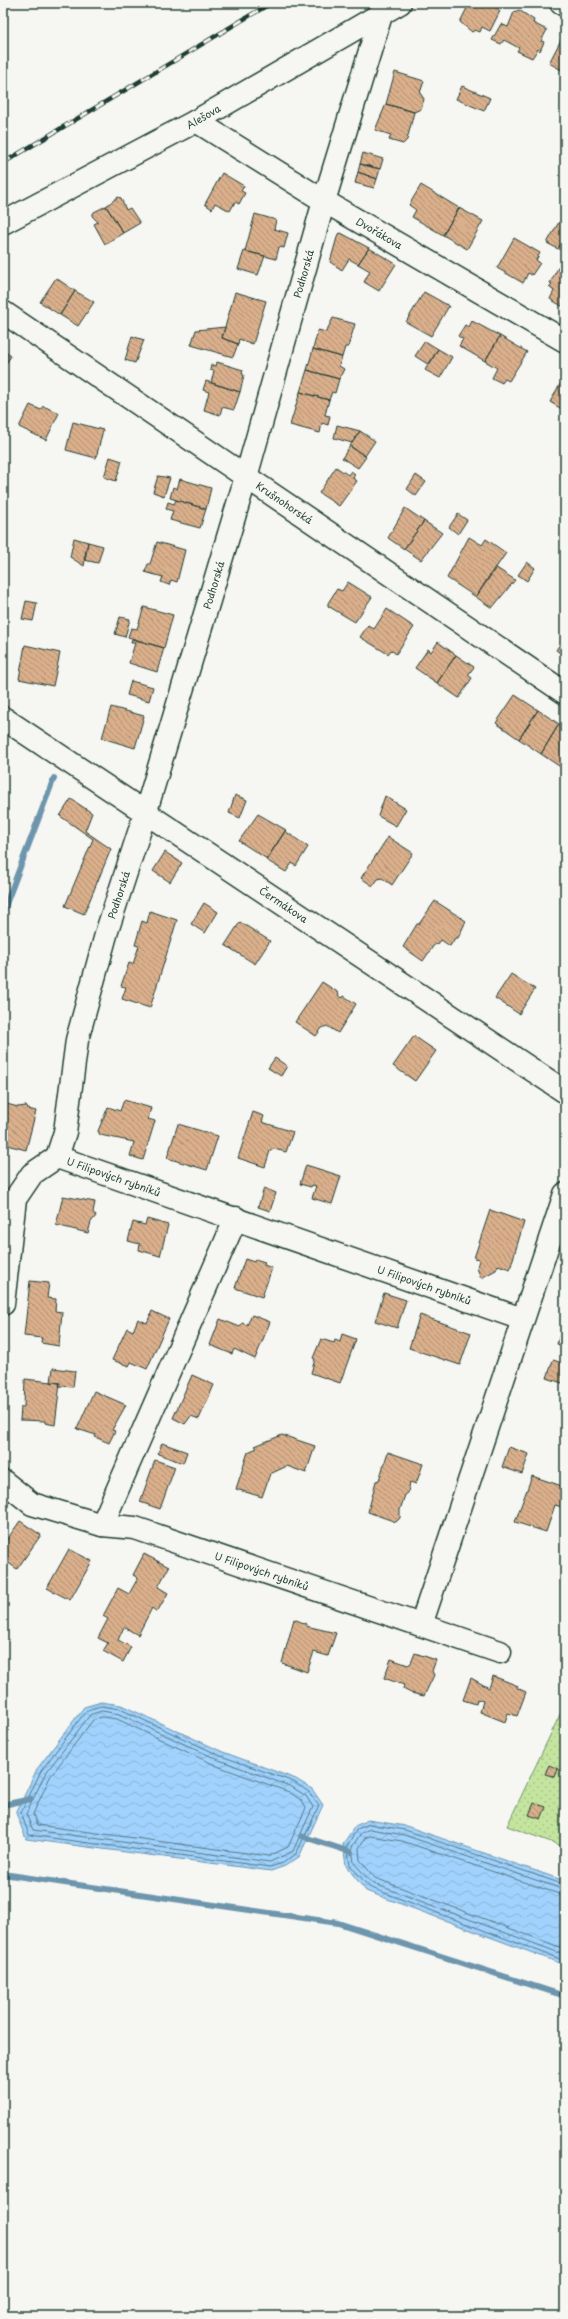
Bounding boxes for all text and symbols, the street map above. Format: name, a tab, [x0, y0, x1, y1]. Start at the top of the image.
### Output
street label: Alešova	[184, 100, 224, 132]
street label: Dvořákova	[354, 213, 406, 253]
street label: Podhorská	[289, 247, 317, 300]
street label: Krušnohorská	[253, 478, 317, 528]
street label: Podhorská	[199, 558, 228, 611]
street label: Podhorská	[103, 868, 133, 921]
street label: Čermákova	[257, 883, 312, 926]
street label: U Filipových rybníků	[65, 1153, 163, 1200]
street label: U Filipových rybníků	[375, 1261, 474, 1308]
street label: U Filipových rybníků	[213, 1548, 311, 1594]

